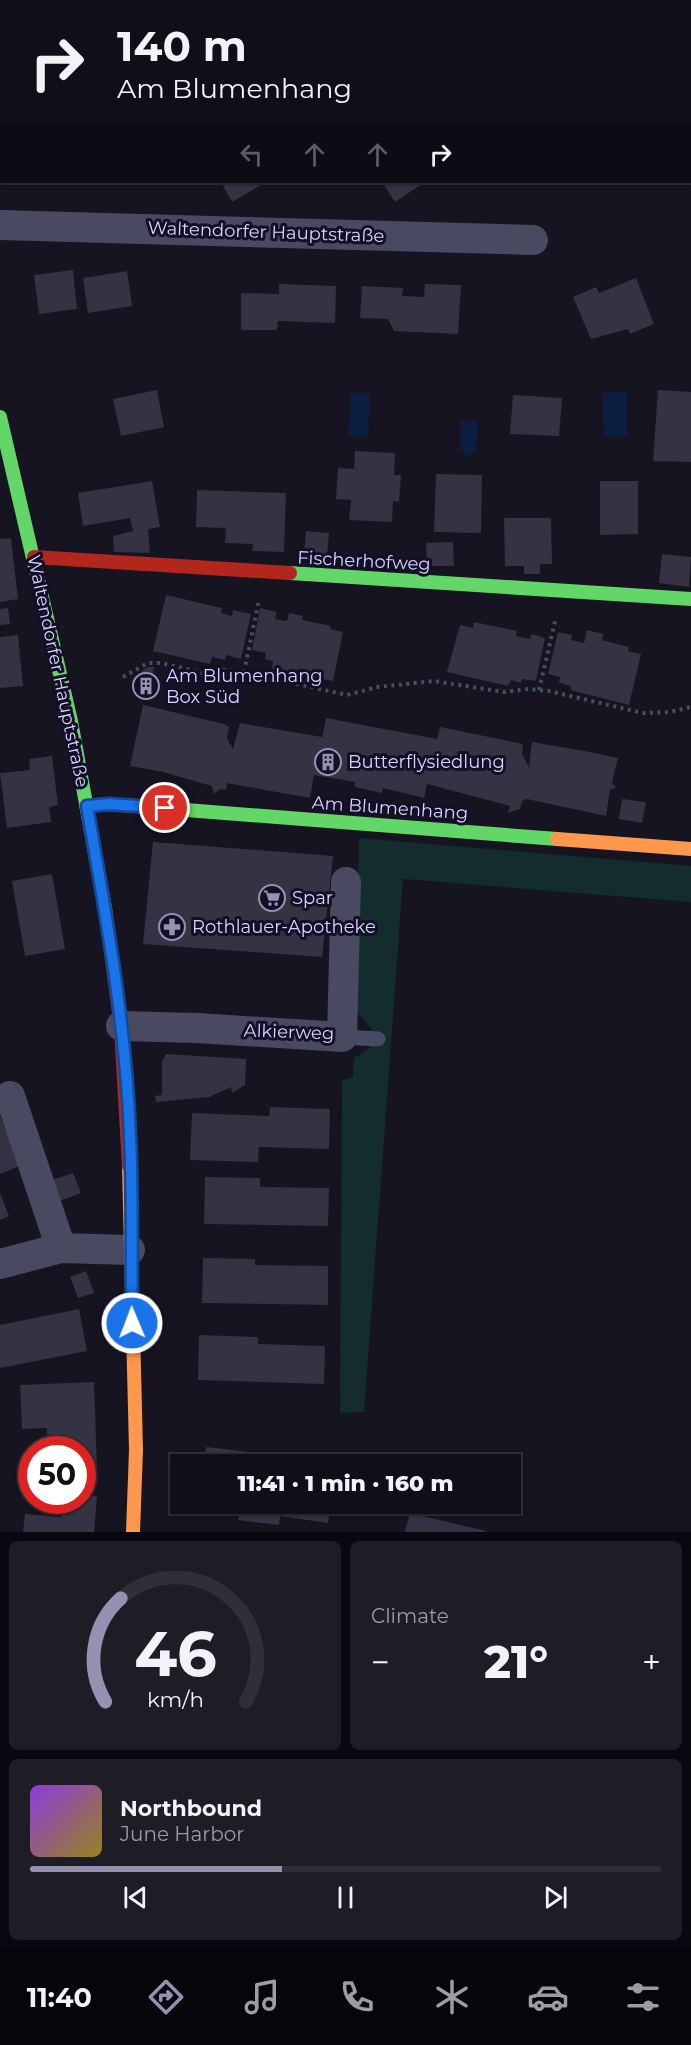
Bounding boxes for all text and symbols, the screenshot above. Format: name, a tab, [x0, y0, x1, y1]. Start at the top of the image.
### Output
text: 140 m	[117, 20, 247, 72]
icon: right	[18, 24, 96, 102]
text: Am Blumenhang	[117, 72, 352, 105]
icon: left	[235, 138, 268, 171]
icon: ahead	[298, 138, 331, 171]
icon: ahead	[361, 138, 394, 171]
icon: right	[424, 138, 457, 171]
street label: Waltendorfer Hauptstraße	[147, 217, 385, 247]
street label: Fischerhofweg	[297, 547, 431, 575]
street label: Waltendorfer Hauptstraße	[23, 553, 93, 789]
place label: Am Blumenhang Box Süd	[166, 665, 323, 708]
building icon: Am Blumenhang Box Süd	[131, 671, 161, 701]
building icon: Butterflysiedlung	[313, 747, 343, 777]
place label: Butterflysiedlung	[348, 751, 505, 773]
pin	[139, 782, 190, 833]
icon: arrive	[148, 791, 181, 824]
street label: Am Blumenhang	[311, 792, 469, 824]
supermarket icon: Spar	[257, 883, 287, 913]
place label: Spar	[292, 887, 333, 909]
pharmacy icon: Rothlauer-Apotheke	[157, 912, 187, 942]
place label: Rothlauer-Apotheke	[192, 916, 376, 938]
street label: Alkierweg	[243, 1019, 335, 1045]
position arrow	[100, 1291, 164, 1355]
speed limit sign: 50	[18, 1436, 96, 1514]
text: 11:41 · 1 min · 160 m	[238, 1470, 453, 1497]
text: Climate	[371, 1604, 449, 1628]
text: 46	[134, 1616, 216, 1692]
text: 21°	[484, 1634, 548, 1689]
text: −	[371, 1642, 390, 1682]
text: +	[642, 1642, 661, 1682]
text: km/h	[146, 1687, 204, 1713]
text: Northbound	[120, 1795, 262, 1822]
text: June Harbor	[120, 1822, 244, 1846]
icon: previous	[119, 1881, 152, 1914]
icon: pause	[329, 1881, 362, 1914]
icon: next	[539, 1881, 572, 1914]
icon: directions	[145, 1976, 187, 2018]
icon: music	[241, 1976, 283, 2018]
icon: phone	[336, 1976, 378, 2018]
icon: climate	[431, 1976, 473, 2018]
icon: car	[527, 1976, 569, 2018]
icon: filters	[622, 1976, 664, 2018]
text: 11:40	[27, 1981, 92, 2014]

